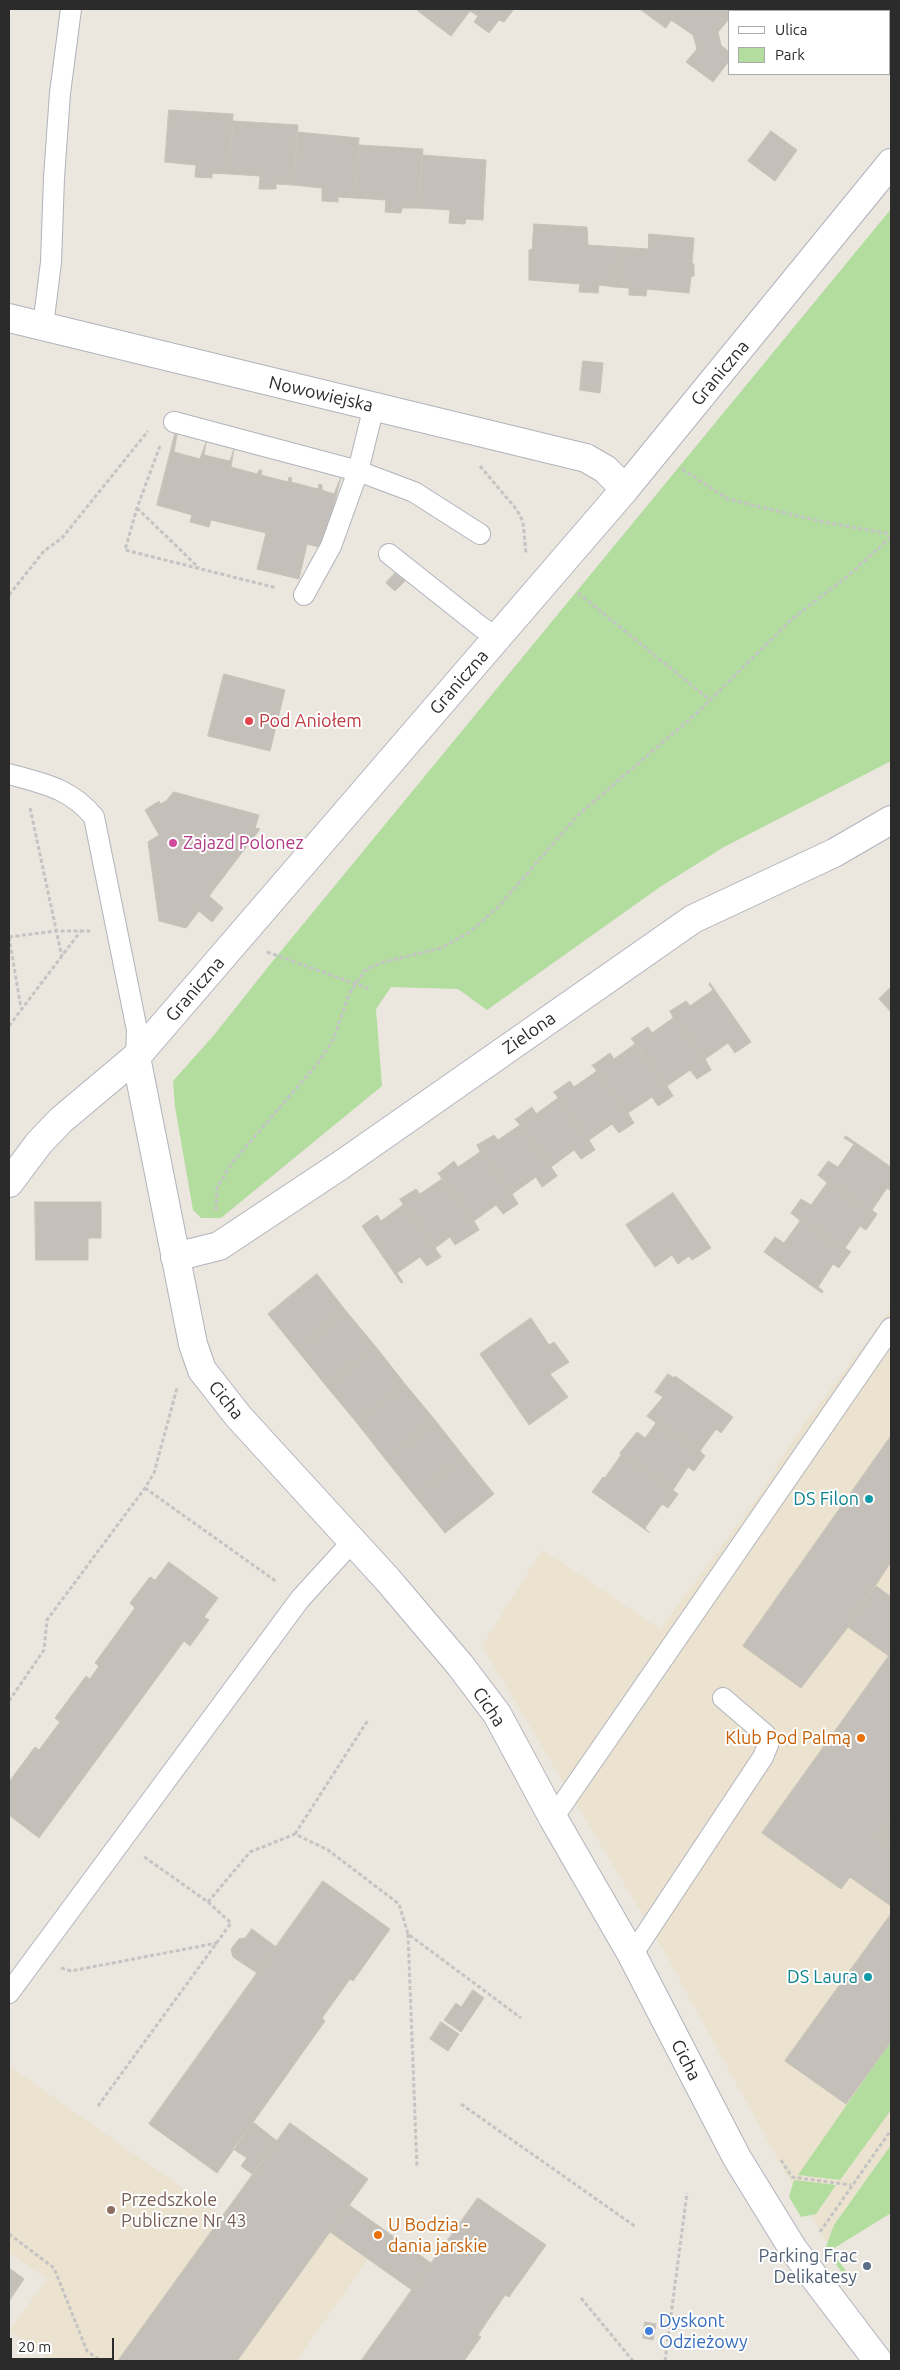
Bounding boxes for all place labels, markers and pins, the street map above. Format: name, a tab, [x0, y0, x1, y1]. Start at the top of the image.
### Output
place label: Pod Aniołem	[259, 710, 362, 732]
marker: Pod Aniołem	[243, 715, 255, 727]
place label: Zajazd Polonez	[183, 832, 304, 854]
marker: Zajazd Polonez	[167, 837, 179, 849]
place label: DS Filon	[793, 1488, 859, 1510]
marker: DS Filon	[863, 1493, 875, 1505]
place label: Klub Pod Palmą	[725, 1727, 851, 1749]
marker: Klub Pod Palmą	[855, 1732, 867, 1744]
place label: DS Laura	[787, 1966, 858, 1988]
marker: DS Laura	[862, 1971, 874, 1983]
place label: Przedszkole Publiczne Nr 43	[121, 2189, 247, 2232]
marker: Przedszkole Publiczne Nr 43	[105, 2204, 117, 2216]
place label: U Bodzia - dania jarskie	[388, 2214, 487, 2256]
marker: U Bodzia - dania jarskie	[372, 2229, 384, 2241]
place label: Parking Frac Delikatesy	[759, 2245, 857, 2288]
marker: Parking Frac Delikatesy	[861, 2260, 873, 2272]
place label: Dyskont Odzieżowy	[659, 2310, 748, 2352]
marker: Dyskont Odzieżowy	[643, 2325, 655, 2337]

